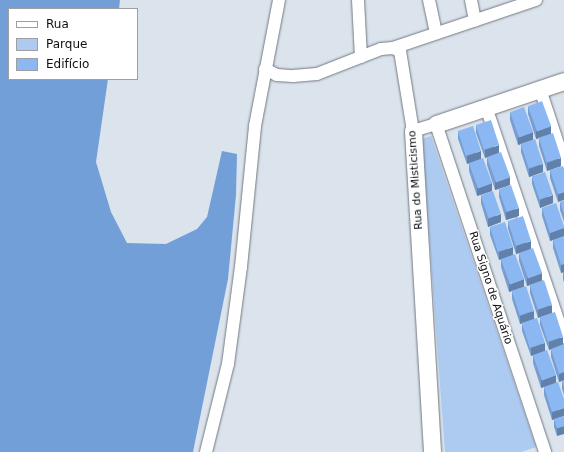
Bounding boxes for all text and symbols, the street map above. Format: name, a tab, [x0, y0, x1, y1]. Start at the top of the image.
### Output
legend	[8, 8, 138, 80]
text: Rua	[46, 17, 69, 31]
text: Parque	[46, 37, 87, 51]
text: Edifício	[46, 57, 89, 71]
street label: Rua do Misticismo	[406, 130, 426, 230]
street label: Rua Signo de Aquário	[465, 230, 515, 346]

